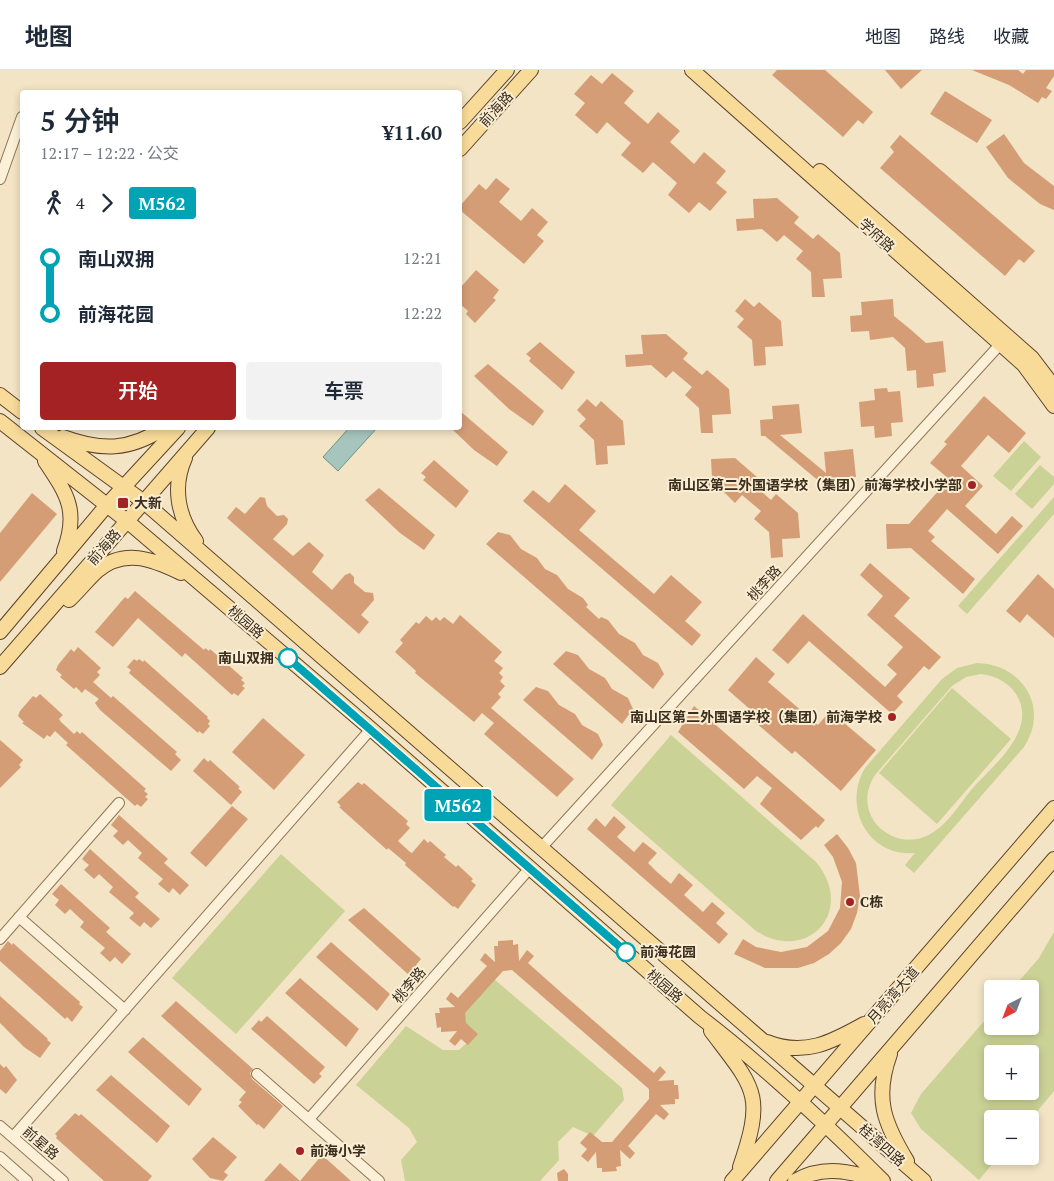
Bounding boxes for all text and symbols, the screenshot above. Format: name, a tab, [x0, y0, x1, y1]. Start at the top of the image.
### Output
text: 地图	[25, 20, 73, 52]
text: 地图	[865, 24, 901, 48]
text: 路线	[929, 24, 965, 48]
text: 收藏	[993, 24, 1029, 48]
street label: 前海路	[475, 87, 517, 131]
text: 5 分钟	[40, 102, 119, 139]
text: ¥11.60	[383, 120, 442, 145]
text: 12:17 – 12:22 · 公交	[40, 142, 179, 164]
icon: walk	[40, 189, 68, 217]
icon: forward	[93, 189, 121, 217]
text: M562	[139, 191, 186, 215]
text: 4	[76, 192, 85, 214]
street label: 学府路	[855, 214, 899, 256]
text: 南山双拥	[78, 246, 154, 271]
text: 12:21	[403, 247, 442, 269]
text: 前海花园	[78, 301, 154, 326]
text: 12:22	[403, 302, 442, 324]
button: 开始	[40, 362, 236, 420]
button: 车票	[246, 362, 442, 420]
place label: 南山区第二外国语学校（集团）前海学校小学部	[668, 475, 962, 494]
marker: 南山区第二外国语学校（集团）前海学校小学部	[966, 479, 978, 491]
place label: 大新	[134, 493, 162, 512]
marker: 大新	[116, 496, 130, 510]
street label: 前海路	[83, 525, 125, 569]
street label: 桃李路	[743, 561, 785, 605]
street label: 桃园路	[224, 601, 268, 643]
place label: 南山双拥	[218, 648, 274, 667]
marker: 南山双拥	[278, 648, 298, 668]
place label: 南山区第二外国语学校（集团）前海学校	[630, 707, 882, 726]
marker: 南山区第二外国语学校（集团）前海学校	[886, 711, 898, 723]
line badge: M562	[423, 789, 493, 821]
text: M562	[434, 793, 482, 817]
place label: C栋	[860, 892, 883, 911]
marker: C栋	[844, 896, 856, 908]
marker: 前海花园	[616, 942, 636, 962]
place label: 前海花园	[640, 942, 696, 961]
street label: 月亮湾大道	[862, 962, 923, 1027]
street label: 桃李路	[388, 963, 430, 1007]
street label: 桃园路	[643, 965, 687, 1007]
north arrow	[984, 980, 1039, 1035]
map controls	[984, 980, 1039, 1165]
button: +	[984, 1045, 1039, 1100]
button: −	[984, 1110, 1039, 1165]
street label: 桂湾四路	[855, 1119, 910, 1170]
street label: 前星路	[19, 1122, 63, 1164]
place label: 前海小学	[310, 1141, 366, 1160]
marker: 前海小学	[294, 1145, 306, 1157]

